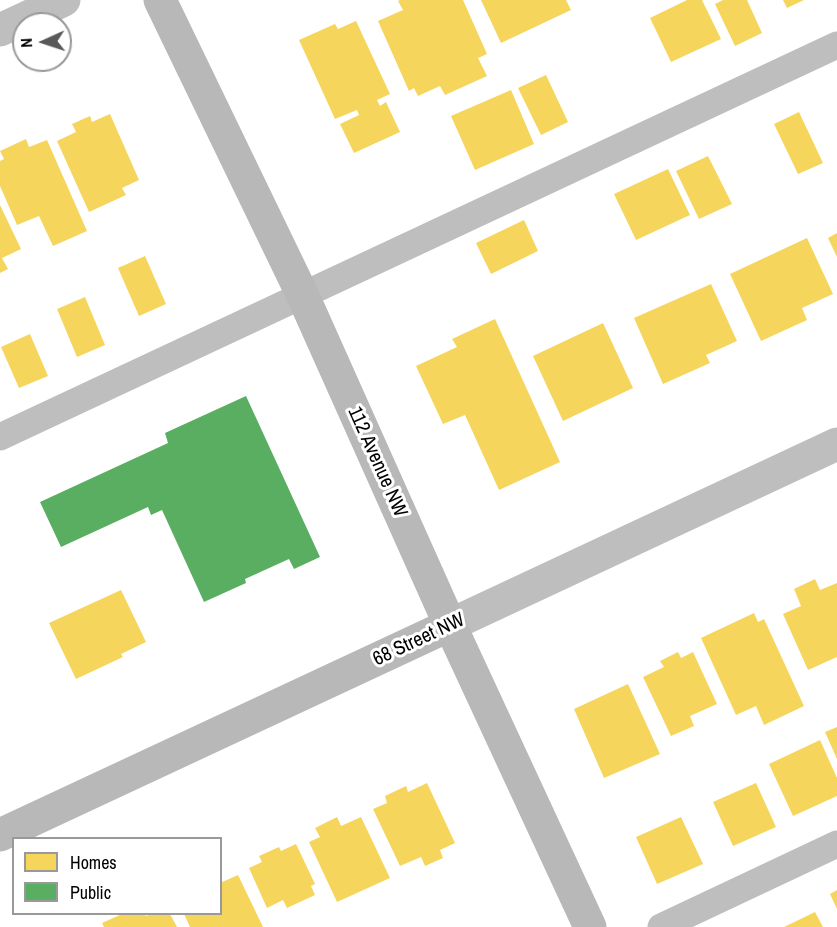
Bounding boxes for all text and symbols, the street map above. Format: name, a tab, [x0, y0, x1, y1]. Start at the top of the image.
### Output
north arrow	[12, 12, 72, 72]
text: N	[15, 38, 37, 48]
street label: 112 Avenue NW	[342, 403, 412, 521]
street label: 68 Street NW	[369, 608, 469, 672]
legend	[12, 837, 222, 915]
text: Homes	[70, 850, 117, 875]
text: Public	[70, 880, 111, 905]

